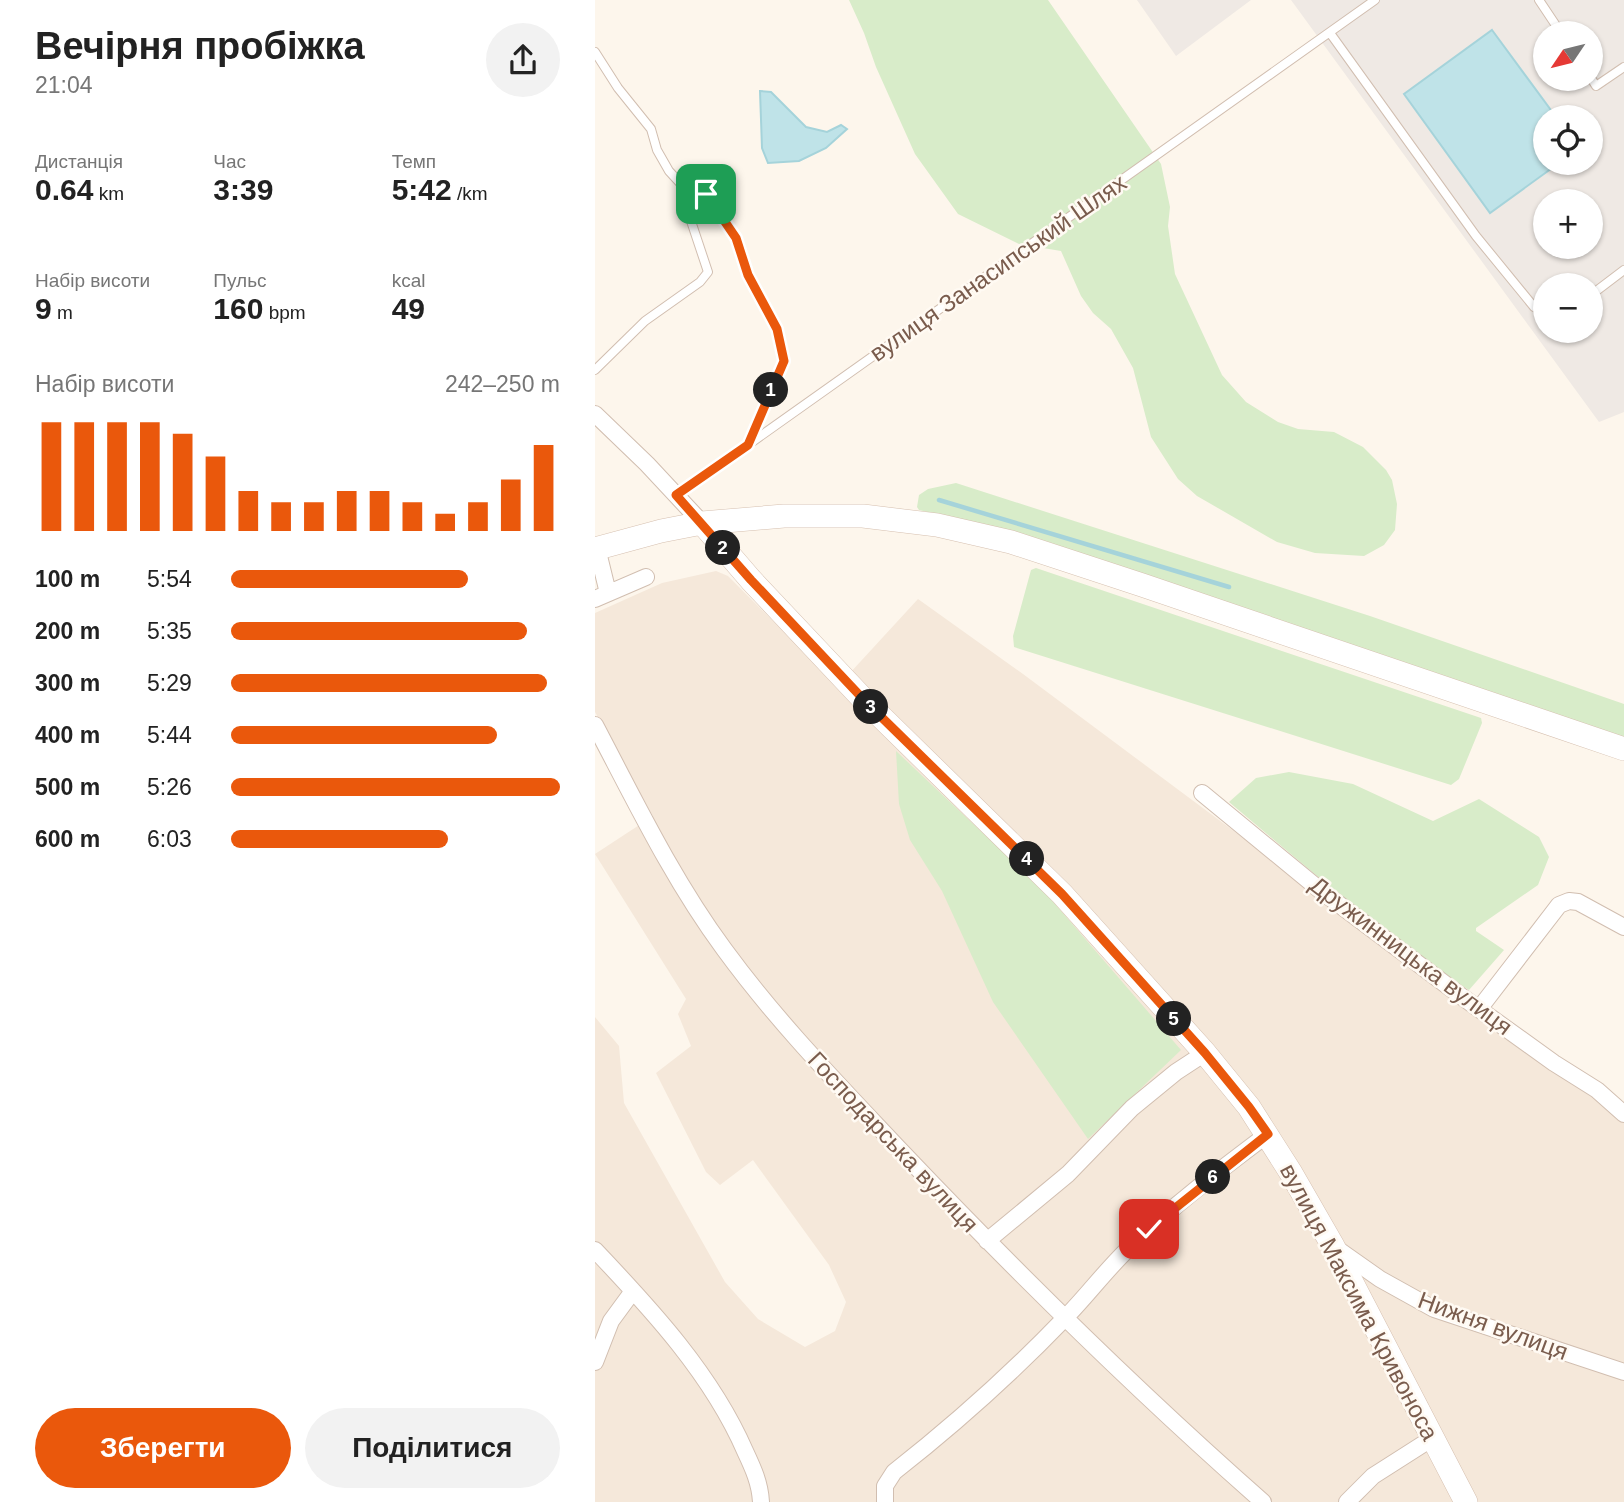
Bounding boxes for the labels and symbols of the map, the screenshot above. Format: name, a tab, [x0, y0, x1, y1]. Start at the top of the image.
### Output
north arrow	[1533, 21, 1603, 91]
pin	[676, 164, 736, 224]
street label: вулиця Занасипський Шлях	[864, 169, 1131, 367]
pin: 1	[753, 372, 789, 408]
pin: 2	[705, 530, 741, 566]
pin: 3	[853, 690, 889, 724]
pin: 4	[1009, 842, 1045, 876]
street label: Дружинницька вулиця	[1305, 871, 1518, 1040]
pin: 5	[1157, 1002, 1191, 1036]
street label: Господарська вулиця	[803, 1046, 984, 1237]
street label: вулиця Максима Кривоноса	[1275, 1159, 1444, 1445]
pin: 6	[1195, 1160, 1231, 1194]
pin	[1119, 1199, 1179, 1259]
street label: Нижня вулиця	[1415, 1286, 1572, 1365]

